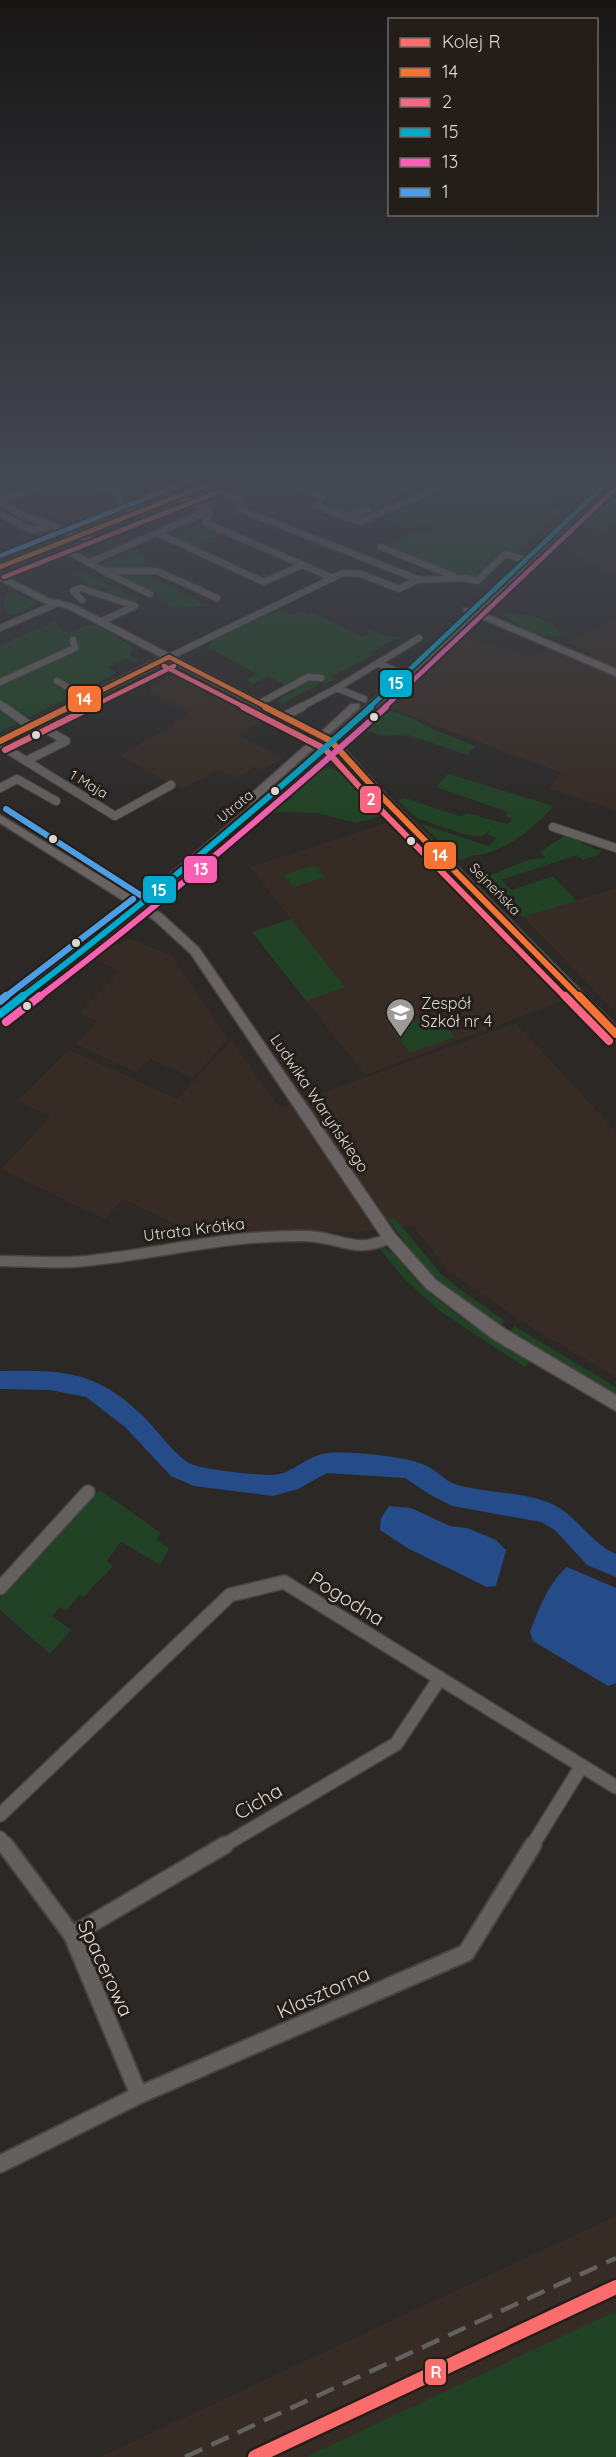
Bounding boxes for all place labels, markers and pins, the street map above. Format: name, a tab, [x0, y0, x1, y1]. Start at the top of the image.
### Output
unlabelled marker	[368, 711, 380, 723]
unlabelled marker	[30, 729, 42, 741]
unlabelled marker	[269, 785, 281, 797]
unlabelled marker	[47, 833, 59, 845]
unlabelled marker	[405, 835, 417, 847]
unlabelled marker	[70, 937, 82, 949]
place label: Zespół Szkół nr 4	[421, 993, 492, 1031]
school or university icon: Zespół Szkół nr 4	[384, 996, 416, 1038]
unlabelled marker	[21, 1000, 33, 1012]

